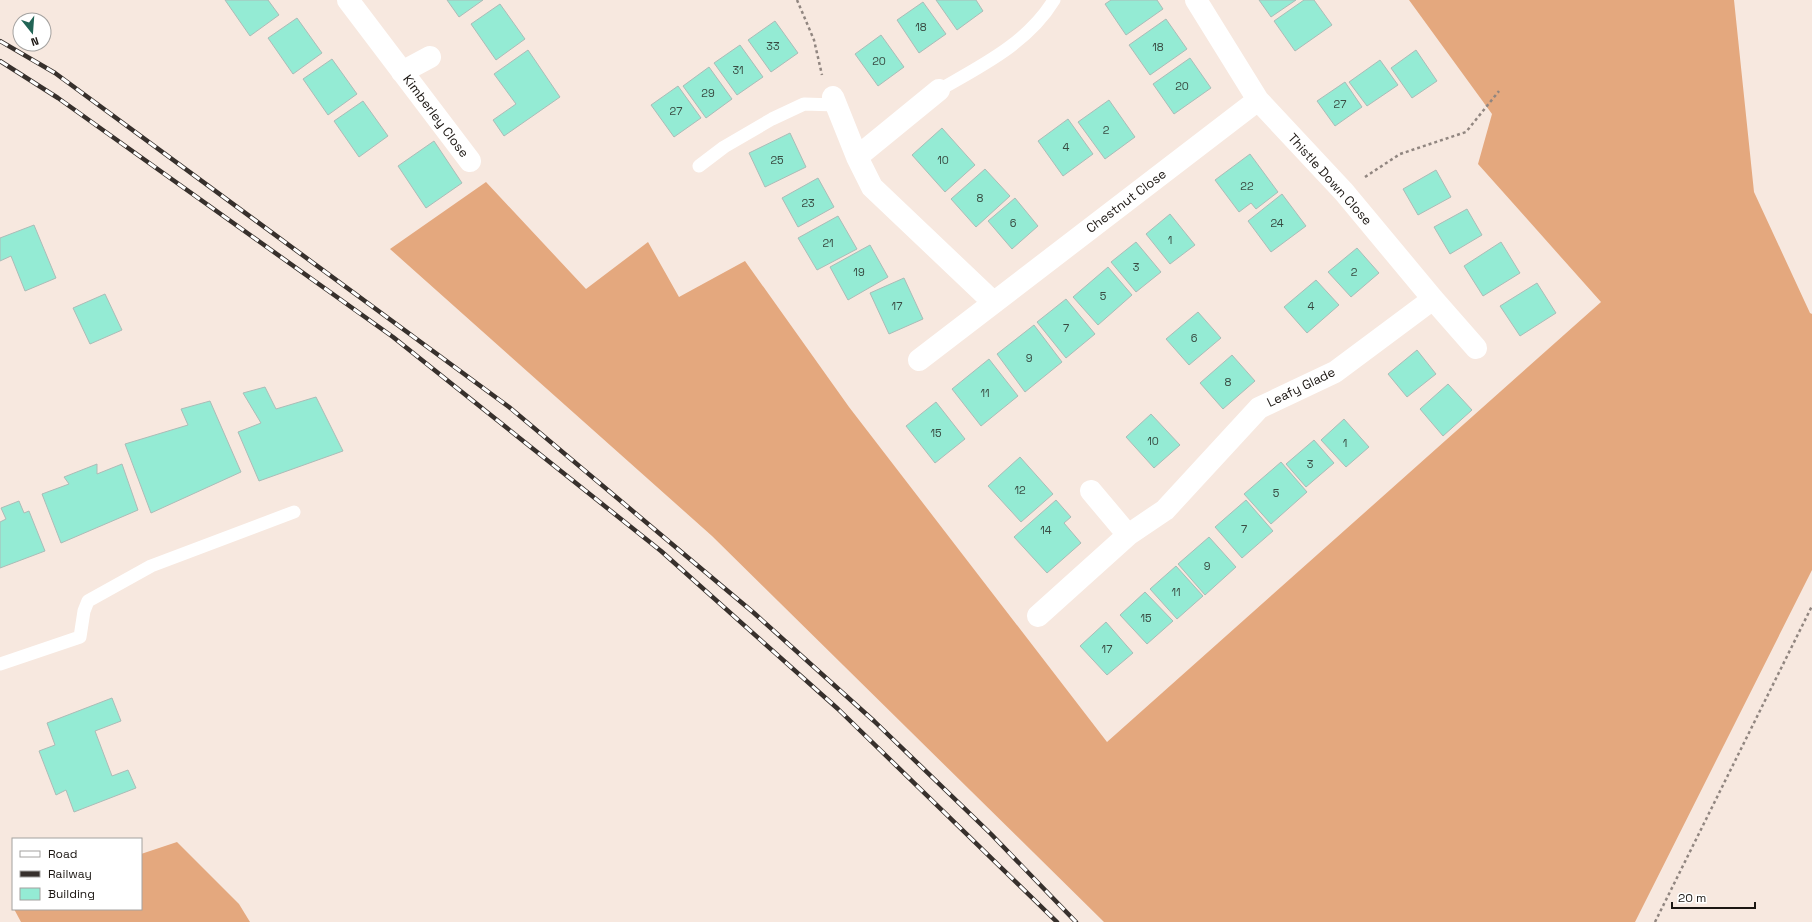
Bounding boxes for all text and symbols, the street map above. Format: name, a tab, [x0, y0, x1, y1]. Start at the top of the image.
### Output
north arrow	[12, 12, 52, 52]
house number: 18	[915, 20, 927, 34]
text: N	[29, 34, 40, 49]
house number: 33	[766, 39, 780, 53]
house number: 18	[1152, 40, 1164, 54]
house number: 20	[872, 54, 886, 68]
house number: 31	[732, 63, 744, 77]
street label: Kimberley Close	[399, 71, 473, 161]
house number: 20	[1175, 79, 1189, 93]
house number: 29	[701, 86, 715, 100]
house number: 27	[1334, 97, 1346, 111]
house number: 27	[670, 104, 682, 118]
house number: 2	[1103, 123, 1110, 137]
street label: Thistle Down Close	[1284, 129, 1376, 229]
house number: 4	[1063, 140, 1070, 154]
house number: 25	[770, 153, 784, 167]
house number: 10	[937, 153, 949, 167]
street label: Chestnut Close	[1083, 165, 1169, 237]
house number: 22	[1240, 179, 1254, 193]
house number: 8	[977, 191, 984, 205]
house number: 23	[801, 196, 815, 210]
house number: 6	[1010, 216, 1017, 230]
house number: 24	[1270, 216, 1284, 230]
house number: 1	[1168, 233, 1172, 247]
house number: 21	[822, 236, 834, 250]
house number: 3	[1133, 260, 1140, 274]
house number: 19	[853, 265, 865, 279]
house number: 2	[1351, 265, 1358, 279]
house number: 5	[1100, 289, 1107, 303]
house number: 17	[892, 299, 902, 313]
house number: 4	[1308, 299, 1315, 313]
house number: 7	[1063, 321, 1069, 335]
house number: 6	[1191, 331, 1198, 345]
house number: 9	[1026, 351, 1033, 365]
street label: Leafy Glade	[1264, 363, 1338, 411]
house number: 8	[1225, 375, 1232, 389]
house number: 11	[980, 386, 990, 400]
house number: 15	[930, 426, 942, 440]
house number: 10	[1147, 434, 1159, 448]
house number: 1	[1343, 436, 1347, 450]
house number: 3	[1307, 457, 1314, 471]
house number: 12	[1014, 483, 1026, 497]
house number: 5	[1273, 486, 1280, 500]
house number: 7	[1241, 522, 1247, 536]
house number: 14	[1040, 523, 1052, 537]
house number: 9	[1204, 559, 1211, 573]
house number: 11	[1171, 585, 1181, 599]
house number: 15	[1140, 611, 1152, 625]
house number: 17	[1102, 642, 1112, 656]
legend	[12, 838, 142, 910]
text: Road	[48, 846, 77, 862]
text: Railway	[48, 866, 92, 882]
scale bar	[1672, 884, 1755, 910]
text: Building	[48, 886, 95, 902]
text: 20 m	[1678, 890, 1706, 906]

